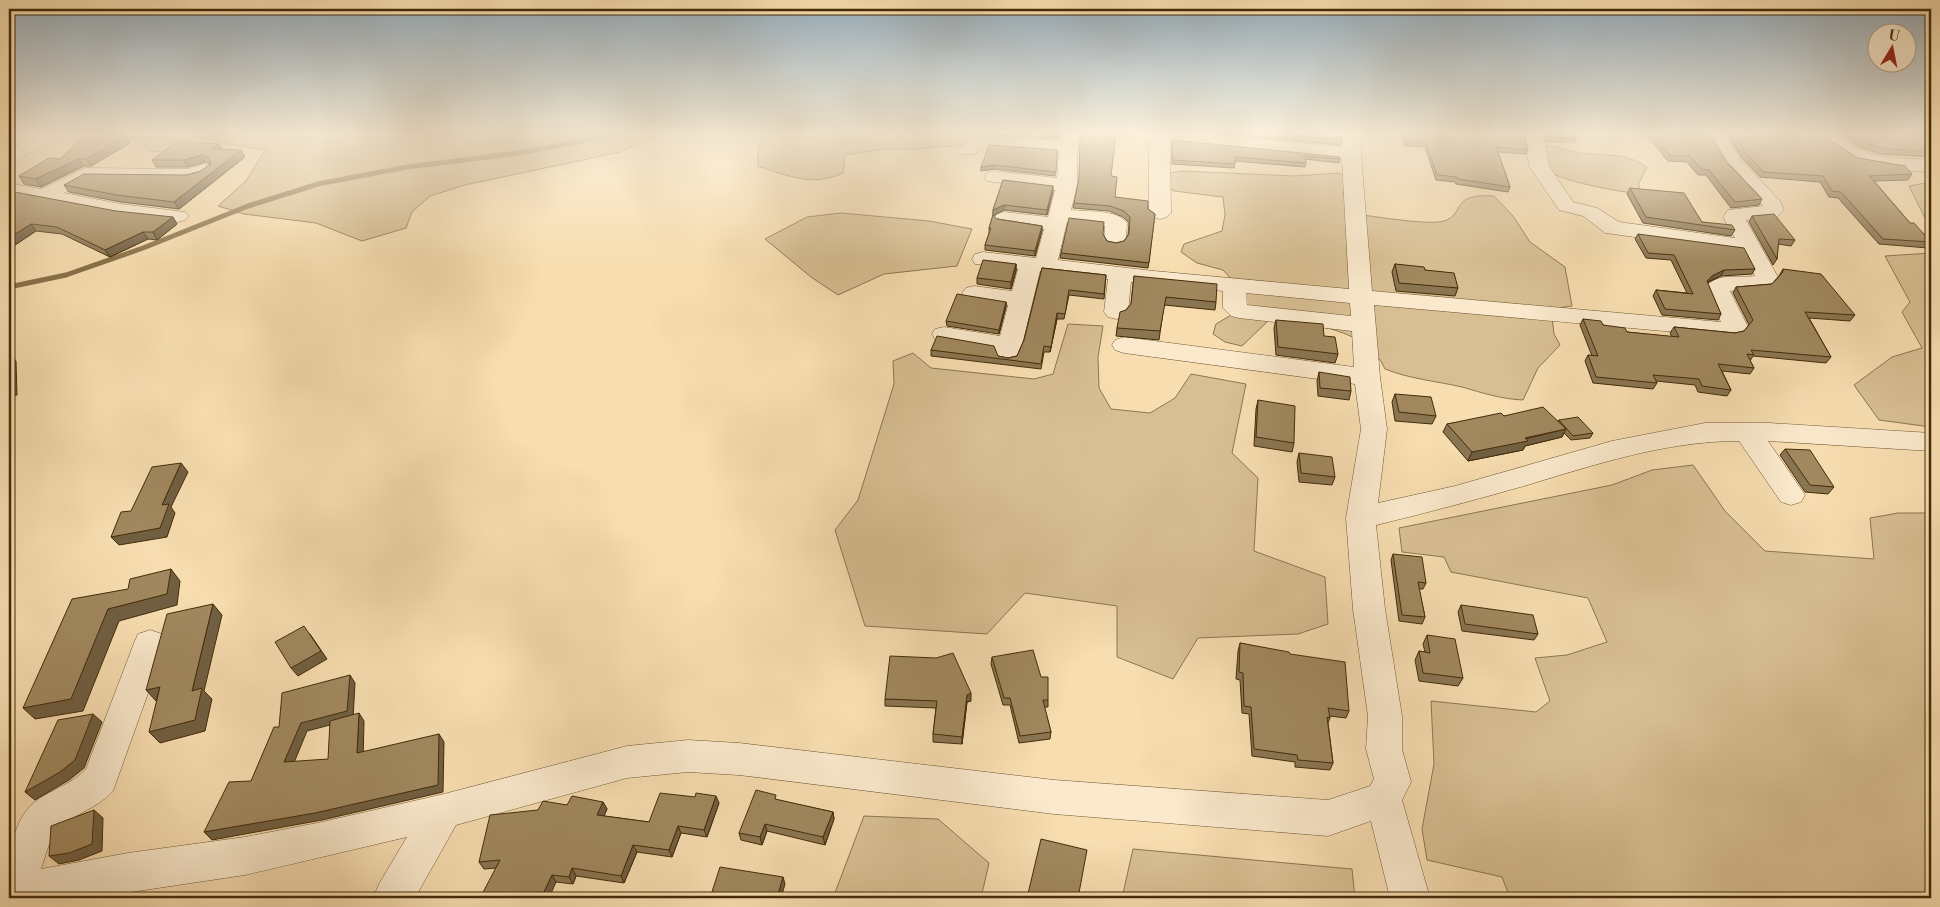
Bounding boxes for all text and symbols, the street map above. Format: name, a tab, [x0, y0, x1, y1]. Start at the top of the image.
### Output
north arrow	[1868, 22, 1918, 72]
text: U	[1887, 26, 1901, 46]

